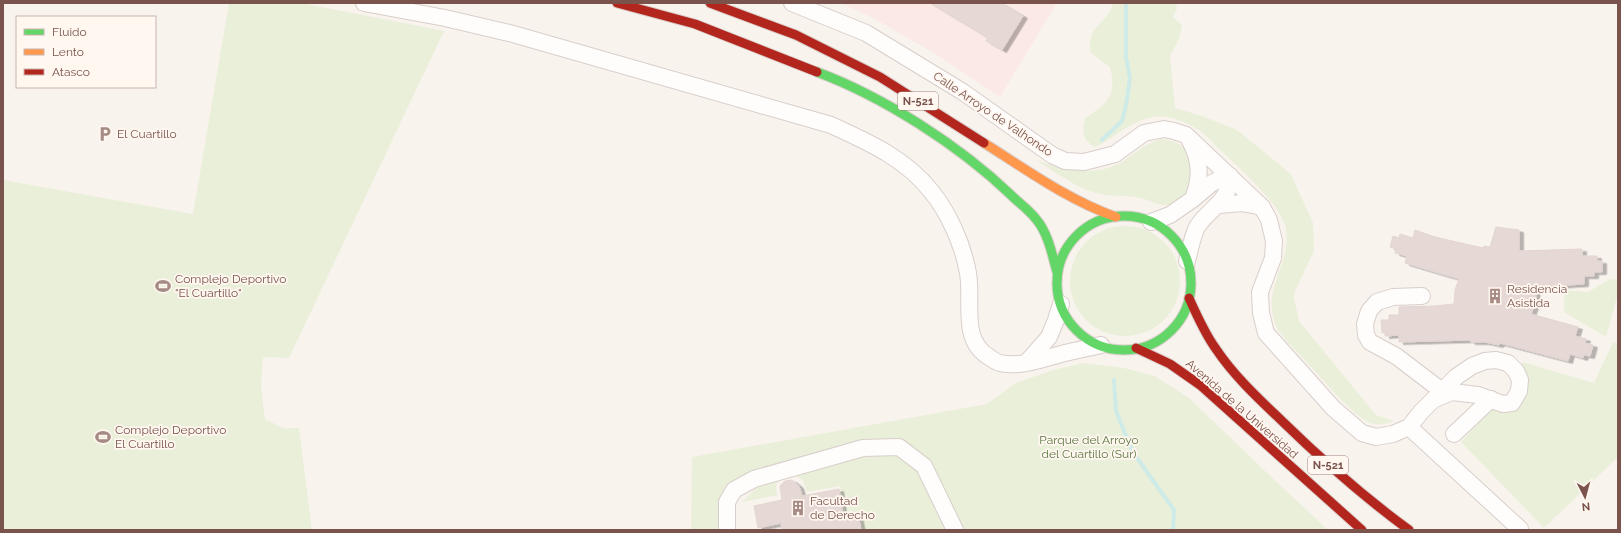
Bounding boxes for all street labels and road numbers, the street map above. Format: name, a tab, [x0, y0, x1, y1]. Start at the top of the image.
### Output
street label: Calle Arroyo de Valhondo	[931, 69, 1055, 159]
road number: N-521	[898, 92, 938, 110]
street label: Avenida de la Universidad	[1183, 356, 1301, 462]
road number: N-521	[1308, 456, 1348, 474]

